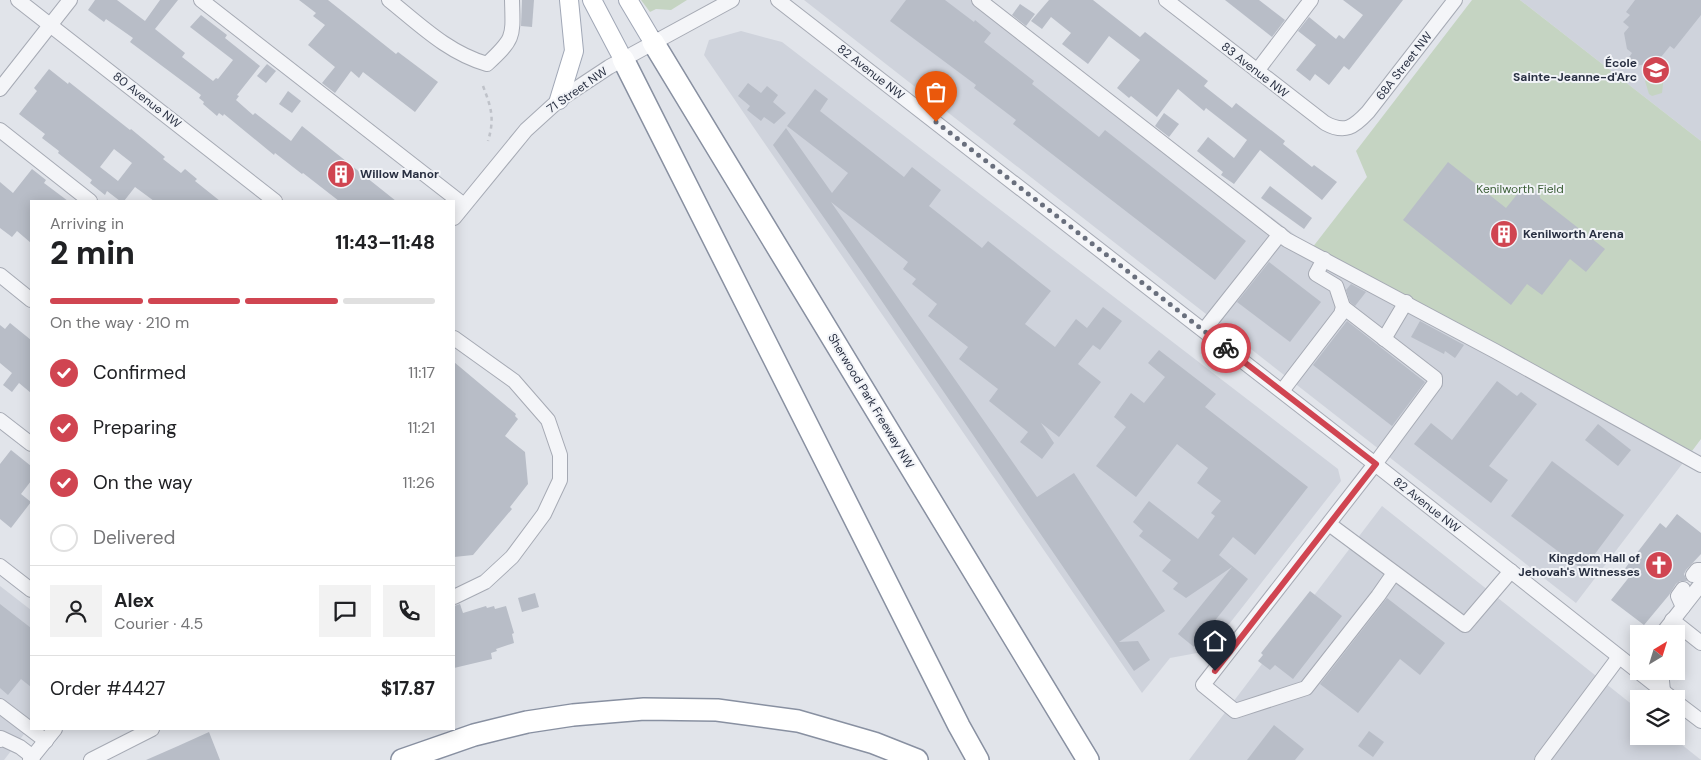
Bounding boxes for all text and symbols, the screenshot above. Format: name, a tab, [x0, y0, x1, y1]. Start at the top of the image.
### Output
street label: 68A Street NW	[1372, 28, 1436, 104]
street label: 83 Avenue NW	[1218, 39, 1292, 102]
street label: 82 Avenue NW	[834, 41, 908, 103]
place label: École Sainte-Jeanne-d'Arc	[1513, 55, 1637, 85]
school or university icon: École Sainte-Jeanne-d'Arc	[1641, 55, 1671, 85]
street label: 71 Street NW	[544, 63, 611, 117]
street label: 80 Avenue NW	[110, 68, 185, 132]
pin	[915, 71, 957, 122]
icon: bag	[922, 78, 950, 106]
building icon: Willow Manor	[326, 159, 356, 189]
place label: Willow Manor	[360, 166, 439, 182]
park label: Kenilworth Field	[1476, 181, 1564, 197]
text: Arriving in	[50, 213, 124, 234]
building icon: Kenilworth Arena	[1489, 219, 1519, 249]
place label: Kenilworth Arena	[1523, 226, 1624, 242]
text: 11:43–11:48	[335, 230, 435, 255]
text: 2 min	[50, 232, 135, 274]
text: On the way · 210 m	[50, 312, 189, 333]
courier	[1201, 323, 1251, 373]
street label: Sherwood Park Freeway NW	[824, 330, 918, 472]
icon: bike	[1212, 334, 1240, 362]
icon: check	[50, 359, 78, 387]
text: Confirmed	[93, 360, 186, 385]
text: 11:17	[408, 362, 435, 383]
icon: check	[50, 414, 78, 442]
text: Preparing	[93, 415, 177, 440]
text: 11:21	[408, 417, 435, 438]
icon: check	[50, 469, 78, 497]
text: On the way	[93, 470, 193, 495]
text: 11:26	[403, 472, 435, 493]
street label: 82 Avenue NW	[1390, 474, 1464, 536]
text: Delivered	[93, 525, 175, 550]
place label: Kingdom Hall of Jehovah's Witnesses	[1518, 550, 1640, 580]
church icon: Kingdom Hall of Jehovah's Witnesses	[1644, 550, 1674, 580]
button: person	[50, 585, 102, 637]
button: chat	[319, 585, 371, 637]
button: phone	[383, 585, 435, 637]
text: Alex	[114, 588, 154, 613]
text: Courier · 4.5	[114, 613, 203, 634]
pin	[1194, 620, 1236, 671]
north arrow	[1630, 625, 1685, 680]
map controls	[1630, 625, 1685, 745]
icon: home	[1201, 627, 1229, 655]
text: Order #4427	[50, 676, 165, 701]
text: $17.87	[381, 676, 435, 701]
button: layers	[1630, 690, 1685, 745]

